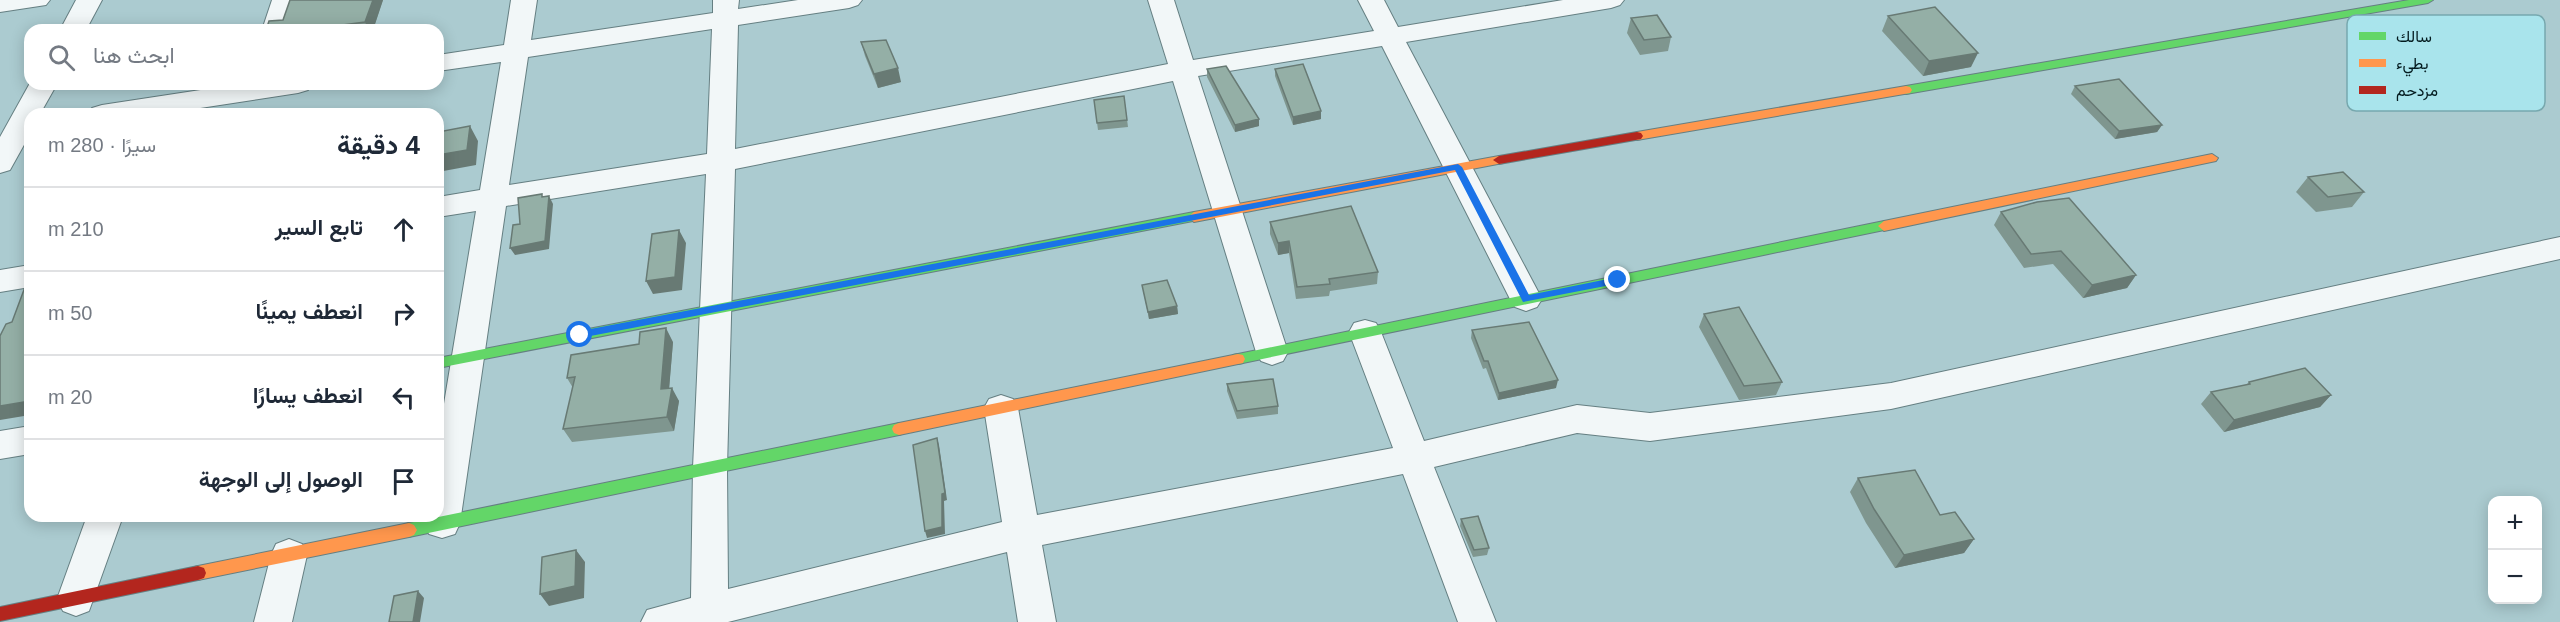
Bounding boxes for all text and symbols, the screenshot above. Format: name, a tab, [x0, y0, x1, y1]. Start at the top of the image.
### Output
legend	[2347, 15, 2545, 111]
search box	[24, 24, 444, 90]
text: سالك	[2396, 28, 2432, 45]
icon: search	[45, 41, 78, 74]
text: ابحث هنا	[93, 43, 175, 68]
text: بطيء	[2396, 55, 2428, 77]
text: مزدحم	[2396, 82, 2438, 101]
text: 4 دقيقة	[337, 130, 420, 160]
text: سيرًا · 280 m	[48, 134, 156, 156]
icon: ahead	[387, 213, 420, 246]
text: تابع السير	[275, 215, 363, 240]
text: 210 m	[48, 218, 104, 240]
route end	[1604, 266, 1630, 292]
icon: right	[387, 297, 420, 330]
text: انعطف يمينًا	[255, 299, 363, 324]
text: 50 m	[48, 302, 92, 324]
route start	[566, 321, 592, 347]
icon: left	[387, 381, 420, 414]
text: انعطف يسارًا	[253, 383, 363, 408]
text: 20 m	[48, 386, 92, 408]
icon: arrive	[387, 465, 420, 498]
text: الوصول إلى الوجهة	[199, 467, 363, 492]
map controls	[2488, 496, 2542, 604]
button: +	[2488, 496, 2542, 550]
button: −	[2488, 550, 2542, 604]

